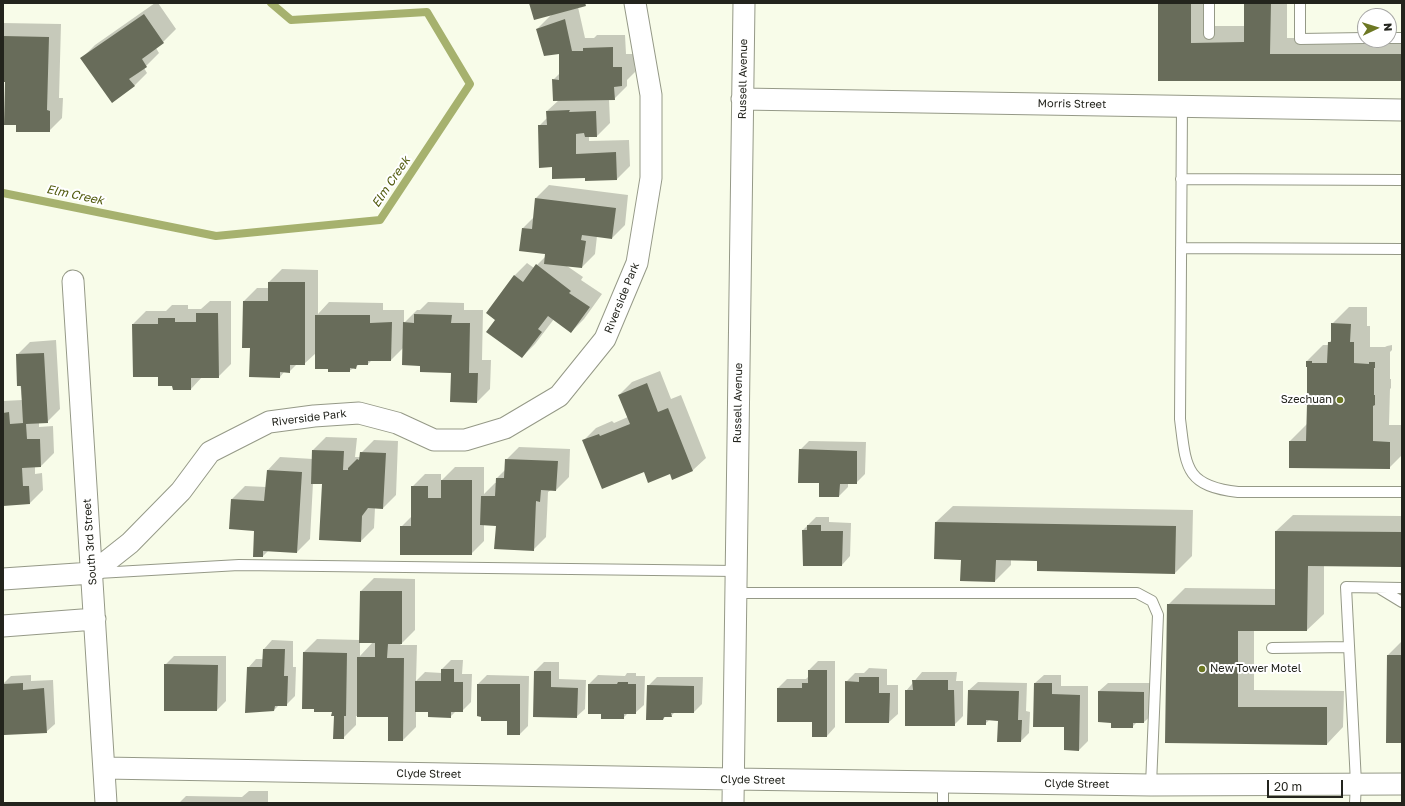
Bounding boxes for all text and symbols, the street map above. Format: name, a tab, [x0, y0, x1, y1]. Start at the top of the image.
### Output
north arrow	[1357, 8, 1397, 48]
text: N	[1382, 23, 1395, 32]
street label: Russell Avenue	[736, 39, 750, 119]
street label: Morris Street	[1038, 97, 1106, 111]
water label: Elm Creek	[369, 154, 413, 210]
water label: Elm Creek	[45, 182, 105, 208]
street label: Riverside Park	[602, 261, 642, 335]
street label: Russell Avenue	[731, 363, 745, 443]
place label: Szechuan	[1281, 393, 1332, 407]
marker: Szechuan	[1335, 395, 1345, 405]
street label: Riverside Park	[271, 407, 347, 429]
street label: South 3rd Street	[80, 498, 100, 586]
place label: New Tower Motel	[1210, 662, 1301, 676]
marker: New Tower Motel	[1197, 664, 1207, 674]
street label: Clyde Street	[396, 767, 462, 781]
scale bar	[1269, 772, 1345, 798]
street label: Clyde Street	[720, 773, 786, 787]
street label: Clyde Street	[1044, 777, 1110, 791]
text: 20 m	[1274, 779, 1302, 794]

